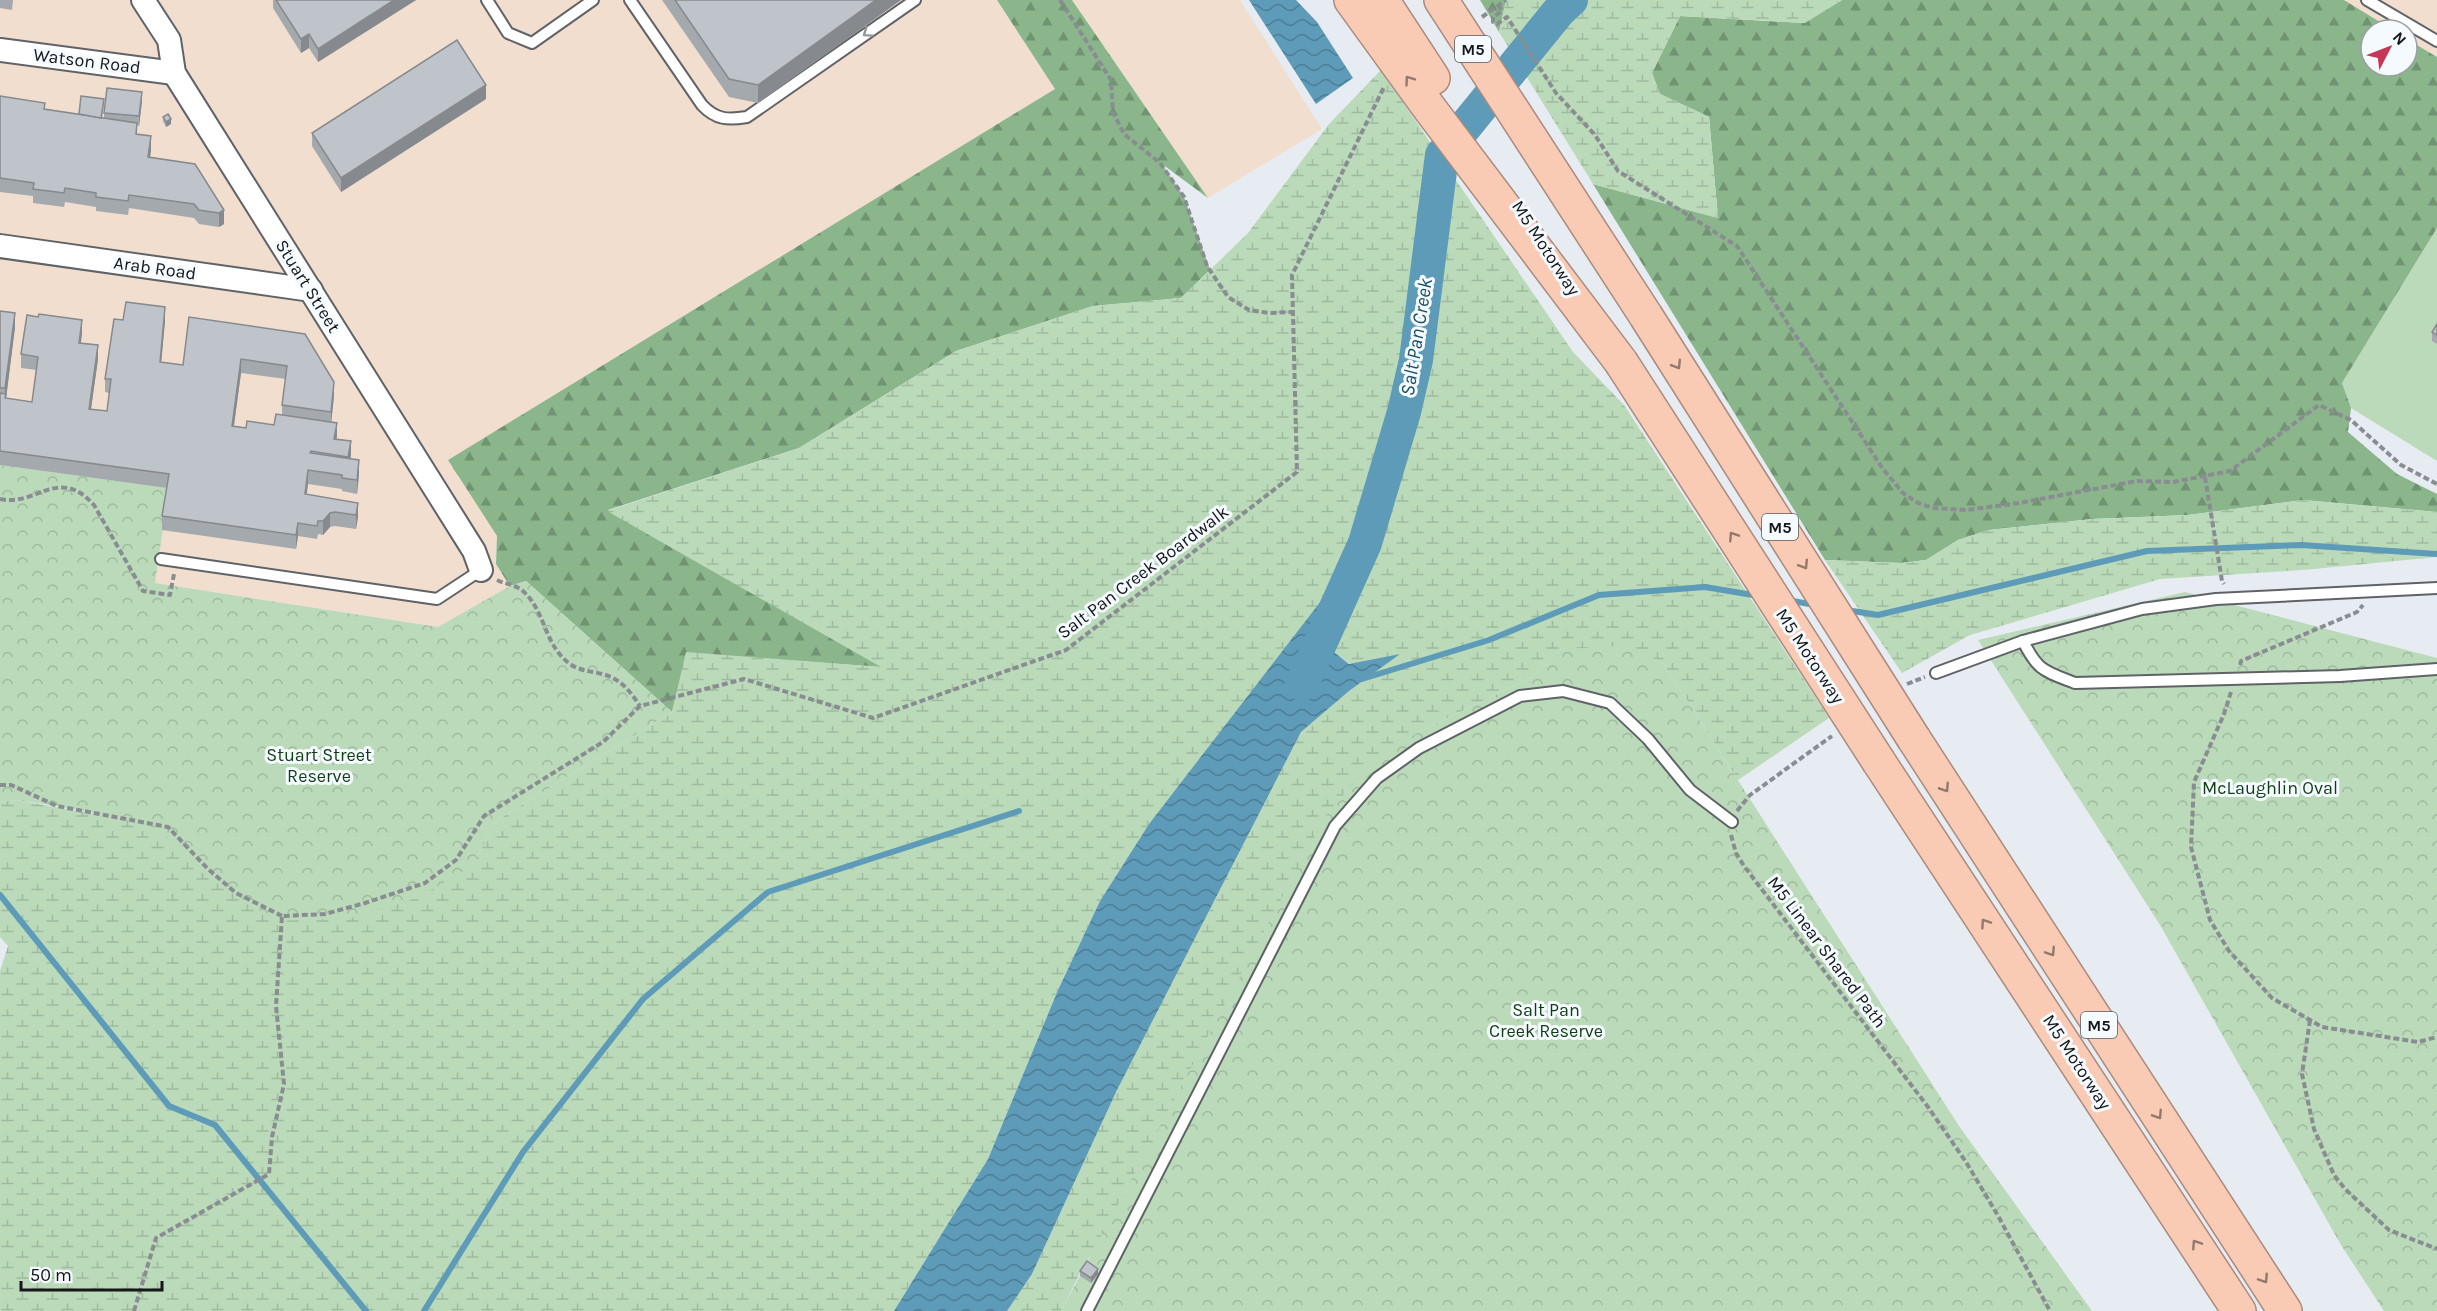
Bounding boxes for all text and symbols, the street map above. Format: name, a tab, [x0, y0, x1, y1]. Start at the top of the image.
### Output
north arrow	[2359, 18, 2419, 78]
one-way arrow	[863, 26, 874, 37]
text: N	[2389, 28, 2411, 49]
road number: M5	[1455, 36, 1491, 62]
street label: Watson Road	[32, 43, 142, 79]
one-way arrow	[1405, 76, 1416, 87]
street label: M5 Motorway	[1507, 196, 1585, 300]
street label: Stuart Street	[271, 235, 345, 337]
street label: Arab Road	[112, 251, 198, 285]
water label: Salt Pan Creek	[1396, 276, 1437, 398]
one-way arrow	[1670, 358, 1681, 369]
street label: Salt Pan Creek Boardwalk	[1053, 500, 1233, 644]
road number: M5	[1762, 514, 1798, 540]
one-way arrow	[1729, 532, 1741, 542]
one-way arrow	[1797, 559, 1809, 569]
street label: M5 Motorway	[1771, 604, 1849, 708]
park label: Stuart Street Reserve	[266, 744, 372, 787]
park label: McLaughlin Oval	[2202, 777, 2338, 799]
one-way arrow	[1938, 782, 1950, 792]
street label: M5 Linear Shared Path	[1763, 872, 1891, 1032]
one-way arrow	[1981, 919, 1993, 929]
one-way arrow	[2044, 946, 2056, 956]
park label: Salt Pan Creek Reserve	[1489, 999, 1603, 1042]
street label: M5 Motorway	[2038, 1010, 2116, 1114]
road number: M5	[2081, 1012, 2117, 1038]
one-way arrow	[2150, 1109, 2162, 1119]
one-way arrow	[2192, 1240, 2204, 1250]
scale bar	[21, 1254, 162, 1292]
text: 50 m	[30, 1264, 72, 1286]
one-way arrow	[2257, 1272, 2268, 1283]

